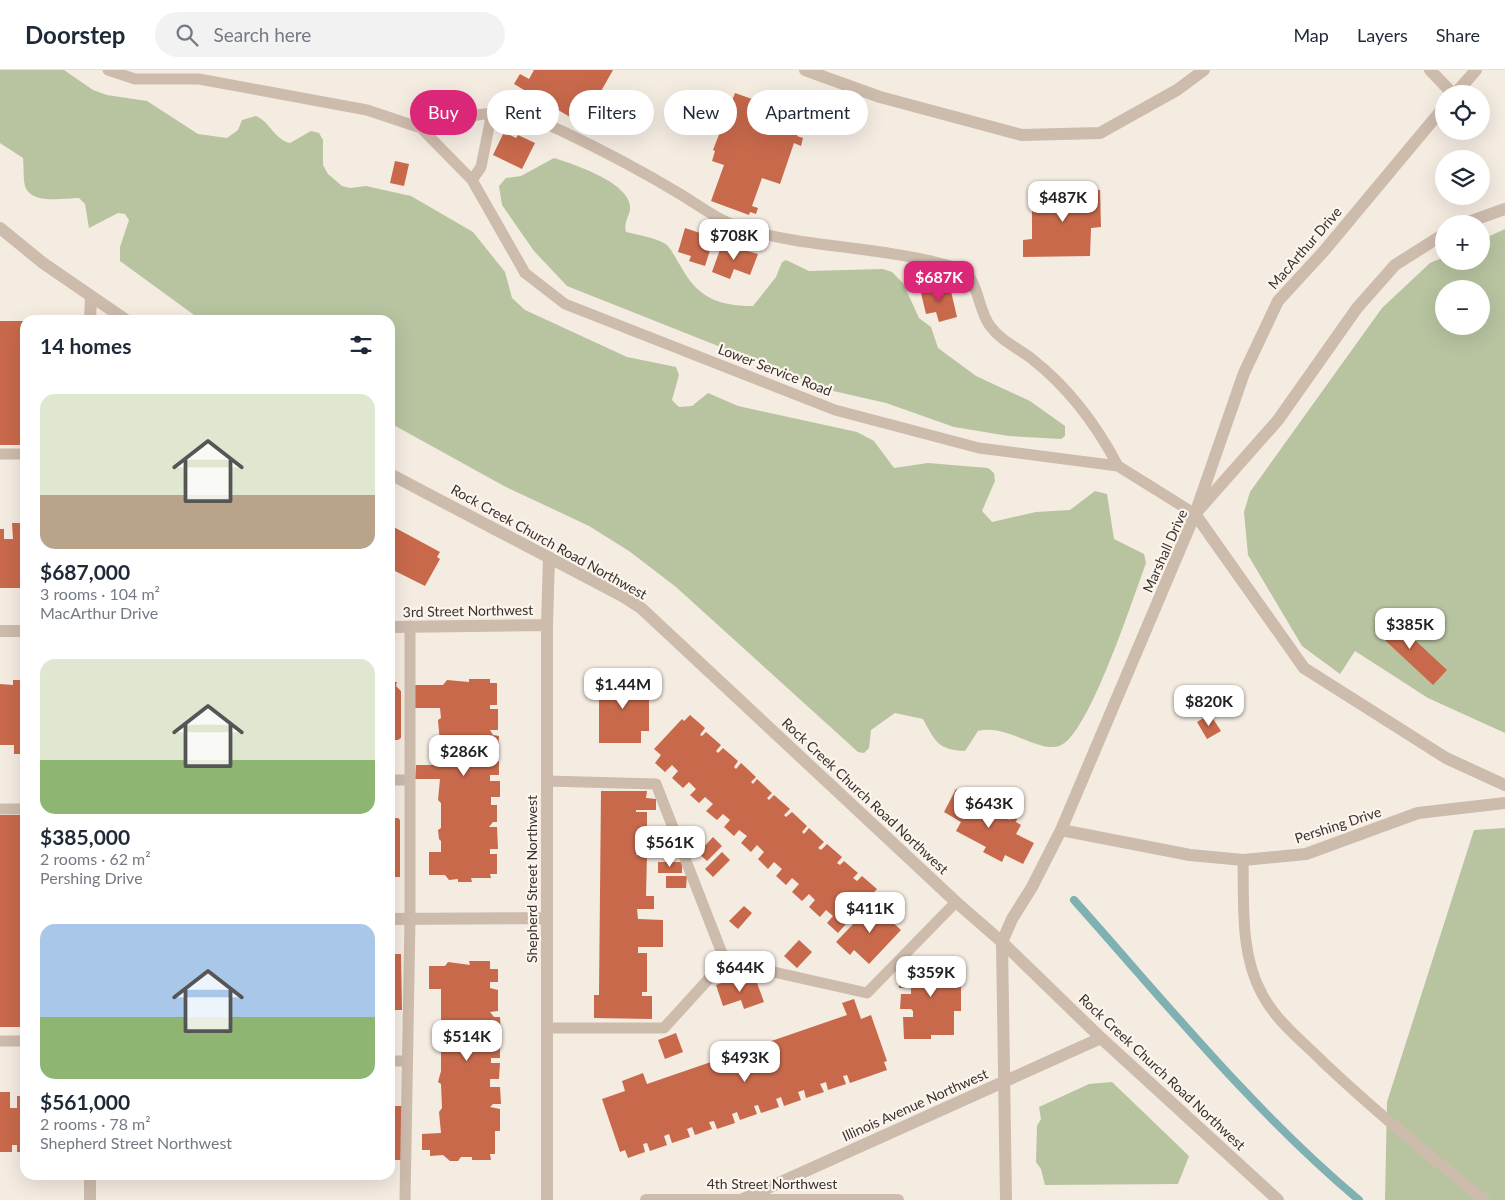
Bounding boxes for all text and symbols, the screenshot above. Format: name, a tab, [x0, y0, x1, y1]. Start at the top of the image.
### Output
search box	[155, 12, 505, 57]
text: Doorstep	[25, 20, 125, 49]
icon: search	[173, 21, 201, 49]
text: Search here	[213, 23, 311, 46]
text: Map	[1293, 24, 1329, 46]
text: Layers	[1357, 24, 1408, 46]
text: Share	[1436, 24, 1480, 46]
map controls	[1435, 85, 1490, 335]
button: locate	[1435, 85, 1490, 140]
chip: Buy	[410, 90, 477, 135]
chip: Rent	[487, 90, 559, 135]
chip: Filters	[569, 90, 654, 135]
chip: New	[664, 90, 737, 135]
chip: Apartment	[747, 90, 868, 135]
button: layers	[1435, 150, 1490, 205]
pin: $487K	[1028, 180, 1098, 223]
text: $487K	[1039, 187, 1087, 206]
street label: MacArthur Drive	[1264, 203, 1345, 292]
button: +	[1435, 215, 1490, 270]
pin: $708K	[699, 218, 769, 261]
text: $708K	[710, 225, 758, 244]
pin: $687K	[904, 260, 974, 303]
text: $687K	[915, 267, 963, 286]
button: −	[1435, 280, 1490, 335]
icon: filters	[347, 331, 375, 359]
text: 14 homes	[40, 333, 131, 358]
street label: Lower Service Road	[716, 340, 834, 399]
icon: home	[163, 426, 253, 516]
street label: Rock Creek Church Road Northwest	[448, 480, 650, 603]
street label: Marshall Drive	[1139, 507, 1190, 595]
text: $687,000	[40, 559, 130, 584]
text: 3 rooms · 104 m²	[40, 584, 160, 603]
street label: 3rd Street Northwest	[403, 601, 533, 620]
text: MacArthur Drive	[40, 603, 158, 622]
pin: $385K	[1375, 608, 1445, 650]
text: $385K	[1386, 614, 1434, 633]
pin: $1.44M	[582, 668, 664, 710]
text: $1.44M	[595, 674, 651, 693]
pin: $820K	[1174, 684, 1244, 727]
icon: home	[163, 691, 253, 781]
text: $820K	[1185, 691, 1233, 710]
street label: Rock Creek Church Road Northwest	[779, 714, 952, 877]
pin: $286K	[429, 734, 499, 777]
text: $286K	[440, 741, 488, 760]
pin: $643K	[954, 786, 1024, 829]
text: $643K	[965, 793, 1013, 812]
street label: Shepherd Street Northwest	[523, 795, 540, 963]
street label: Pershing Drive	[1293, 803, 1383, 846]
text: $385,000	[40, 824, 130, 849]
pin: $561K	[635, 826, 705, 868]
text: $561K	[646, 832, 694, 851]
text: 2 rooms · 62 m²	[40, 849, 151, 868]
text: Pershing Drive	[40, 868, 143, 887]
pin: $411K	[835, 892, 905, 934]
text: $411K	[846, 898, 894, 917]
pin: $644K	[705, 950, 775, 993]
icon: home	[163, 956, 253, 1046]
pin: $359K	[896, 956, 966, 998]
text: $644K	[716, 957, 764, 976]
text: $359K	[907, 962, 955, 981]
street label: Rock Creek Church Road Northwest	[1076, 990, 1249, 1153]
pin: $514K	[432, 1020, 502, 1062]
text: $514K	[443, 1026, 491, 1045]
pin: $493K	[710, 1040, 780, 1083]
text: $493K	[721, 1047, 769, 1066]
street label: Illinois Avenue Northwest	[839, 1065, 990, 1144]
text: $561,000	[40, 1089, 130, 1114]
text: 2 rooms · 78 m²	[40, 1114, 151, 1133]
text: Shepherd Street Northwest	[40, 1133, 232, 1152]
street label: 4th Street Northwest	[707, 1175, 837, 1192]

